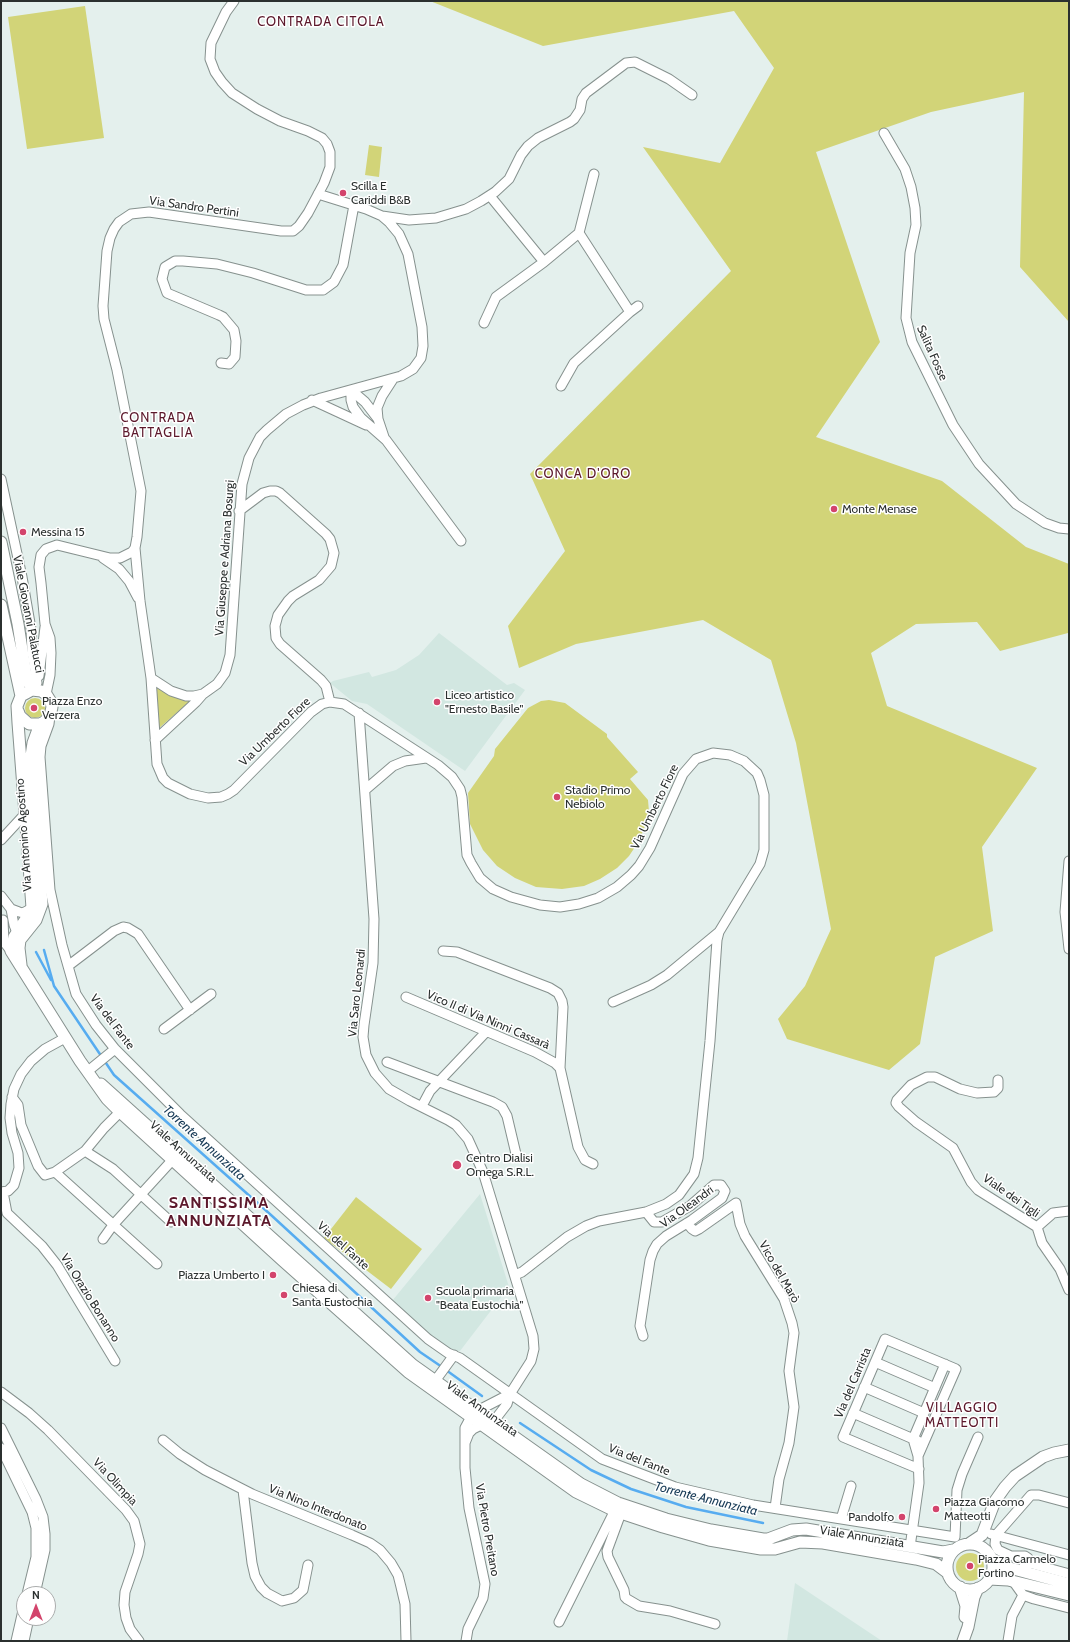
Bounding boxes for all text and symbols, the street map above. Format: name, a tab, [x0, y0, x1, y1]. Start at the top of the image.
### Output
district label: CONTRADA CITOLA	[257, 14, 385, 30]
place label: Scilla E Cariddi B&B	[351, 179, 411, 207]
marker: Scilla E Cariddi B&B	[338, 188, 348, 198]
street label: Via Sandro Pertini	[148, 194, 240, 220]
street label: Salita Fosse	[913, 323, 951, 383]
district label: CONTRADA BATTAGLIA	[120, 410, 196, 441]
district label: CONCA D'ORO	[535, 466, 631, 482]
street label: Via Giuseppe e Adriana Bosurgi	[212, 479, 238, 637]
place label: Monte Menase	[842, 502, 917, 516]
marker: Monte Menase	[829, 504, 839, 514]
place label: Messina 15	[31, 525, 85, 539]
marker: Messina 15	[18, 527, 28, 537]
street label: Viale Giovanni Palatucci	[10, 554, 46, 674]
place label: Liceo artistico "Ernesto Basile"	[445, 688, 523, 716]
place label: Piazza Enzo Verzera	[42, 694, 102, 722]
street label: Via Umberto Fiore	[237, 695, 313, 769]
marker: Liceo artistico "Ernesto Basile"	[432, 697, 442, 707]
marker: Piazza Enzo Verzera	[29, 703, 39, 713]
street label: Via Umberto Fiore	[628, 762, 682, 852]
street label: Via Antonino Agostino	[13, 778, 35, 892]
place label: Stadio Primo Nebiolo	[565, 783, 630, 811]
marker: Stadio Primo Nebiolo	[552, 792, 562, 802]
street label: Via Saro Leonardi	[345, 948, 369, 1038]
street label: Vico II di Via Ninni Cassarà	[424, 987, 552, 1053]
street label: Via del Fante	[87, 992, 137, 1052]
water label: Torrente Annunziata	[160, 1102, 248, 1184]
street label: Viale Annunziata	[147, 1118, 219, 1186]
place label: Centro Dialisi Omega S.R.L.	[466, 1151, 534, 1179]
marker: Centro Dialisi Omega S.R.L.	[451, 1159, 463, 1171]
street label: Viale dei Tigli	[980, 1171, 1042, 1221]
street label: Via Oleandri	[658, 1183, 716, 1231]
district label: SANTISSIMA ANNUNZIATA	[166, 1193, 272, 1231]
street label: Via del Fante	[314, 1219, 372, 1273]
street label: Vico del Marò	[755, 1238, 803, 1306]
street label: Via Orazio Bonanno	[57, 1251, 123, 1345]
place label: Piazza Umberto I	[178, 1268, 265, 1282]
marker: Piazza Umberto I	[268, 1270, 278, 1280]
place label: Chiesa di Santa Eustochia	[292, 1281, 372, 1309]
place label: Scuola primaria "Beata Eustochia"	[436, 1284, 523, 1312]
marker: Chiesa di Santa Eustochia	[279, 1290, 289, 1300]
marker: Scuola primaria "Beata Eustochia"	[423, 1293, 433, 1303]
street label: Via del Carrista	[832, 1346, 874, 1420]
street label: Viale Annunziata	[443, 1378, 521, 1440]
district label: VILLAGGIO MATTEOTTI	[925, 1400, 999, 1431]
street label: Via del Fante	[606, 1441, 672, 1479]
street label: Via Olimpia	[90, 1456, 140, 1508]
water label: Torrente Annunziata	[653, 1479, 759, 1519]
street label: Via Nino Interdonato	[266, 1482, 370, 1534]
street label: Via Pietro Preitano	[472, 1483, 502, 1577]
place label: Piazza Giacomo Matteotti	[944, 1495, 1024, 1523]
marker: Piazza Giacomo Matteotti	[931, 1504, 941, 1514]
place label: Pandolfo	[848, 1510, 894, 1524]
marker: Pandolfo	[897, 1512, 907, 1522]
street label: Viale Annunziata	[819, 1523, 905, 1551]
place label: Piazza Carmelo Fortino	[978, 1552, 1056, 1580]
marker: Piazza Carmelo Fortino	[965, 1561, 975, 1571]
north arrow	[16, 1586, 56, 1626]
text: N	[32, 1588, 40, 1602]

